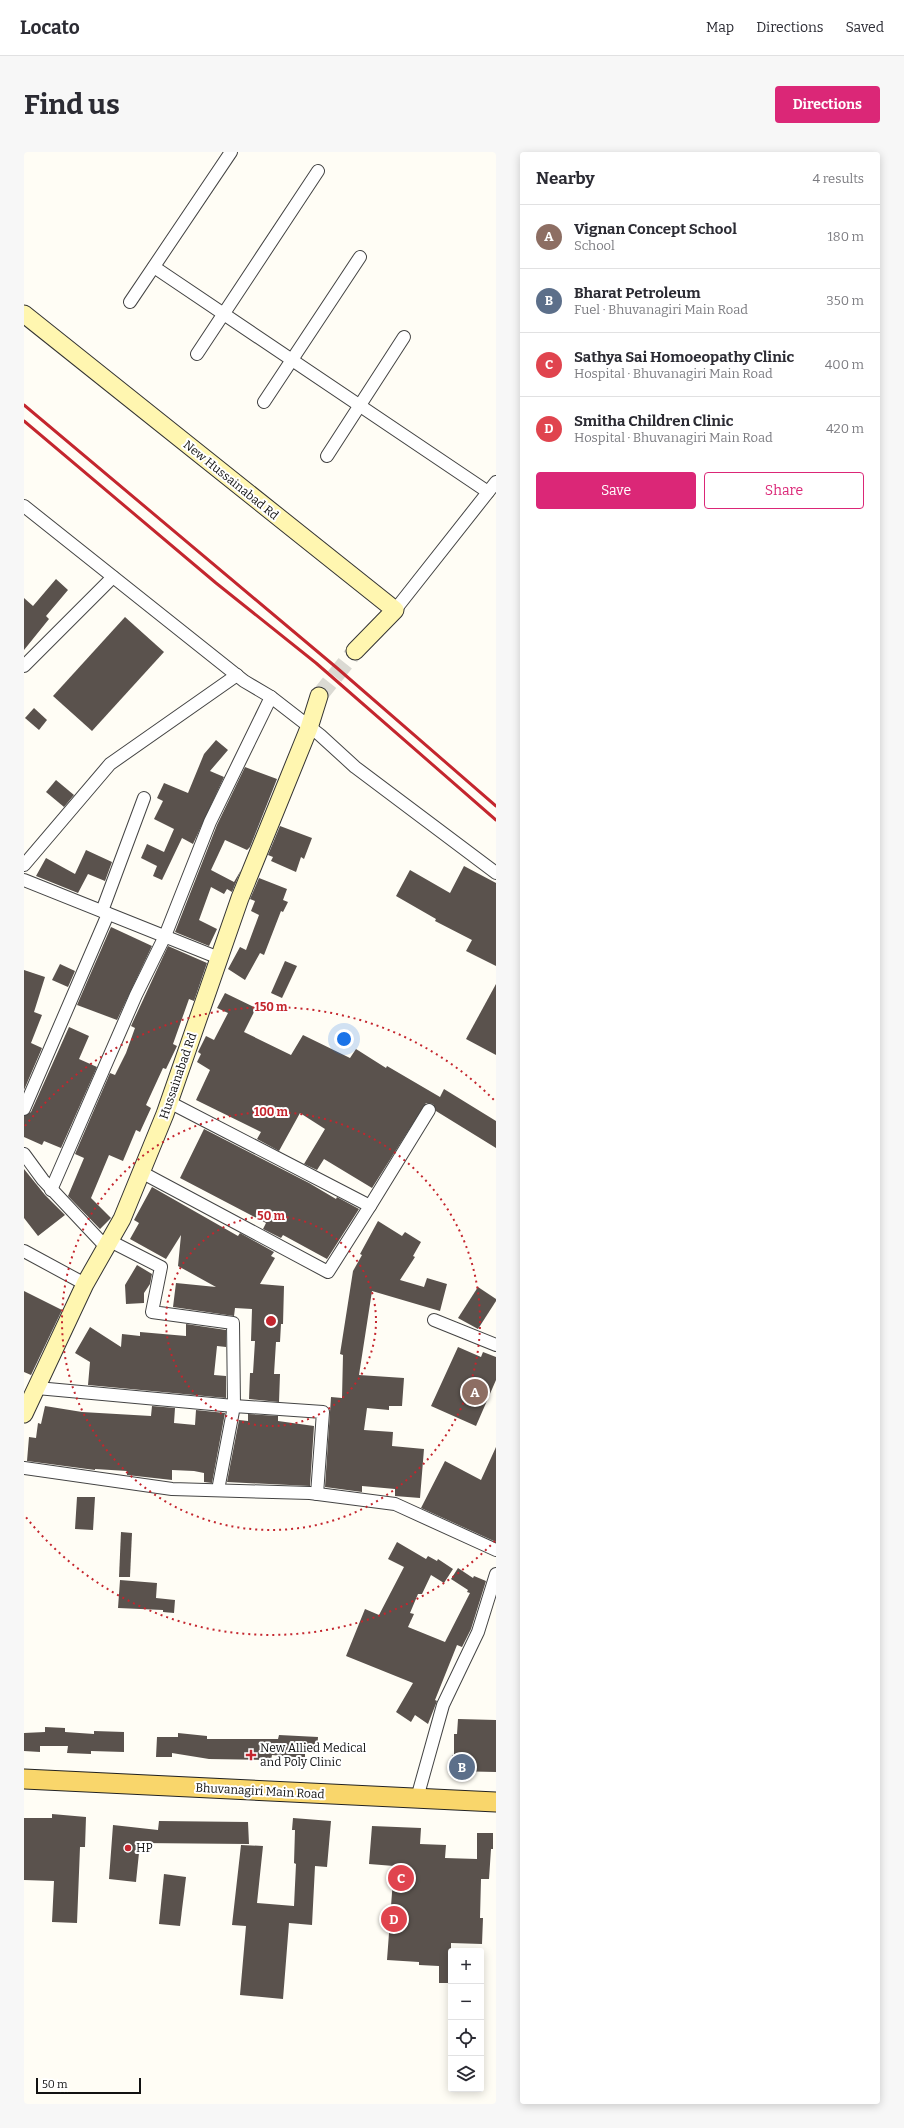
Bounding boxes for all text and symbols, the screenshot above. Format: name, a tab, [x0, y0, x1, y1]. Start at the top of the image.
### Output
text: Locato	[20, 16, 80, 39]
text: Map	[706, 19, 734, 36]
text: Directions	[756, 19, 824, 36]
text: Saved	[846, 19, 884, 36]
button: Directions	[775, 86, 880, 123]
text: Find us	[24, 88, 120, 121]
text: Nearby	[536, 168, 595, 189]
text: 4 results	[812, 171, 864, 186]
text: Vignan Concept School	[574, 220, 737, 238]
text: A	[544, 229, 554, 244]
text: 180 m	[828, 229, 864, 244]
text: School	[574, 238, 615, 253]
text: Bharat Petroleum	[574, 284, 701, 302]
text: B	[545, 293, 553, 308]
text: 350 m	[826, 293, 864, 308]
text: Fuel · Bhuvanagiri Main Road	[574, 302, 748, 317]
text: Sathya Sai Homoeopathy Clinic	[574, 348, 794, 366]
text: C	[545, 357, 553, 372]
text: 400 m	[825, 357, 864, 372]
text: Hospital · Bhuvanagiri Main Road	[574, 366, 773, 381]
text: Smitha Children Clinic	[574, 412, 734, 430]
text: D	[544, 421, 554, 436]
text: 420 m	[826, 421, 864, 436]
text: Hospital · Bhuvanagiri Main Road	[574, 430, 773, 445]
street label: New Hussainabad Rd	[181, 437, 281, 523]
button: Save	[536, 472, 696, 509]
button: Share	[704, 472, 864, 509]
text: 150 m	[255, 1000, 288, 1014]
your location	[334, 1029, 354, 1049]
street label: Hussainabad Rd	[157, 1031, 199, 1121]
text: 100 m	[254, 1105, 289, 1119]
text: 50 m	[257, 1209, 285, 1223]
centre of rings	[264, 1314, 278, 1328]
pin: A	[462, 1377, 488, 1407]
place label: New Allied Medical and Poly Clinic	[260, 1741, 367, 1769]
marker: New Allied Medical and Poly Clinic	[245, 1749, 257, 1761]
pin: B	[449, 1752, 475, 1782]
street label: Bhuvanagiri Main Road	[195, 1781, 325, 1801]
place label: HP	[136, 1841, 153, 1855]
marker: HP	[123, 1843, 133, 1853]
pin: C	[388, 1863, 414, 1893]
pin: D	[381, 1904, 407, 1934]
map controls	[448, 1948, 484, 2092]
button: +	[448, 1948, 484, 1984]
button: −	[448, 1984, 484, 2020]
button: locate	[448, 2020, 484, 2056]
button: layers	[448, 2056, 484, 2092]
scale bar	[36, 2076, 141, 2095]
text: 50 m	[42, 2078, 68, 2091]

